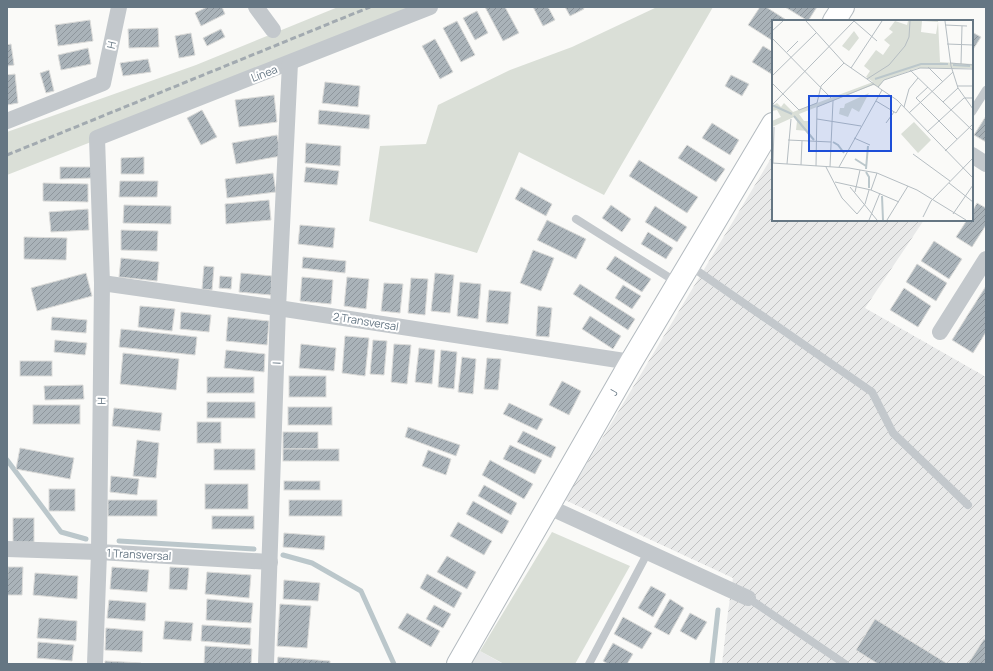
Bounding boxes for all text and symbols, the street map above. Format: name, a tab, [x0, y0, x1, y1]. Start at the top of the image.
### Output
inset map	[772, 20, 973, 221]
street label: H	[103, 40, 119, 50]
street label: Línea	[249, 61, 279, 85]
street label: 2 Transversal	[332, 308, 400, 334]
street label: I	[268, 361, 284, 365]
street label: J	[605, 386, 621, 398]
street label: H	[93, 397, 109, 405]
street label: 1 Transversal	[106, 545, 172, 563]

